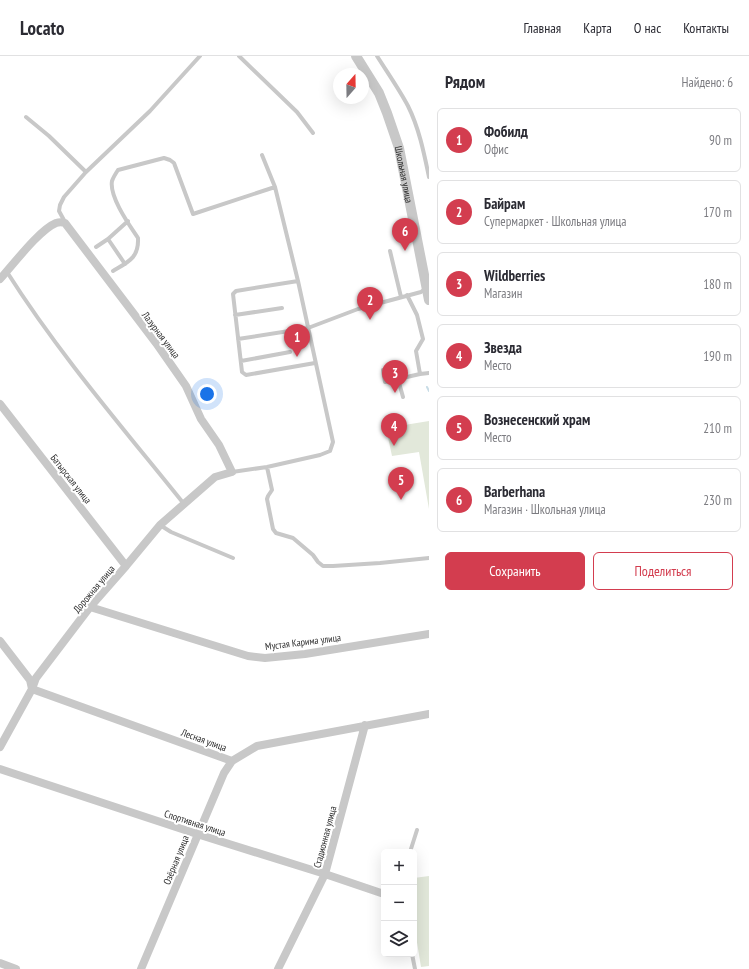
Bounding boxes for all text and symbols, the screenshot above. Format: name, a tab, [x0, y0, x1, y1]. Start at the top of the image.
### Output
text: Locato	[20, 16, 65, 40]
text: Главная	[523, 19, 561, 37]
text: Карта	[583, 19, 612, 37]
text: О нас	[634, 19, 661, 37]
text: Контакты	[683, 19, 729, 37]
north arrow	[333, 68, 369, 104]
text: Рядом	[445, 71, 485, 93]
text: Найдено: 6	[682, 74, 733, 91]
text: Фобилд	[484, 122, 528, 141]
text: 1	[456, 132, 462, 149]
text: 90 m	[709, 132, 732, 149]
text: Офис	[484, 141, 509, 158]
street label: Школьная улица	[392, 145, 416, 204]
text: Байрам	[484, 194, 525, 213]
text: 2	[456, 204, 462, 221]
text: 170 m	[703, 204, 732, 221]
text: Супермаркет · Школьная улица	[484, 213, 626, 230]
pin: 6	[392, 218, 418, 251]
text: Wildberries	[484, 266, 545, 285]
text: 3	[456, 276, 462, 293]
text: 180 m	[703, 276, 732, 293]
text: Магазин	[484, 285, 522, 302]
pin: 2	[357, 287, 383, 320]
street label: Лазурная улица	[139, 308, 183, 361]
pin: 1	[284, 324, 310, 357]
text: Звезда	[484, 338, 522, 357]
text: 4	[456, 348, 462, 365]
text: 190 m	[703, 348, 732, 365]
text: Место	[484, 357, 512, 374]
pin: 3	[382, 360, 408, 393]
your location	[197, 384, 217, 404]
text: Вознесенский храм	[484, 410, 590, 429]
pin: 4	[381, 413, 407, 446]
text: 5	[456, 420, 462, 437]
text: 210 m	[703, 420, 732, 437]
text: Место	[484, 429, 512, 446]
street label: Батырская улица	[48, 452, 94, 506]
pin: 5	[388, 467, 414, 500]
text: Barberhana	[484, 482, 545, 501]
text: 6	[456, 492, 462, 509]
text: 230 m	[703, 492, 732, 509]
text: Магазин · Школьная улица	[484, 501, 606, 518]
button: Сохранить	[445, 552, 585, 590]
button: Поделиться	[593, 552, 733, 590]
street label: Дорожная улица	[70, 562, 118, 616]
street label: Мустая Карима улица	[264, 631, 342, 653]
street label: Лесная улица	[179, 725, 229, 754]
street label: Стадионная улица	[311, 805, 339, 869]
street label: Спортивная улица	[163, 807, 227, 839]
street label: Озёрная улица	[160, 833, 192, 887]
map controls	[381, 849, 417, 957]
button: +	[381, 849, 417, 885]
button: −	[381, 885, 417, 921]
button: layers	[381, 921, 417, 957]

